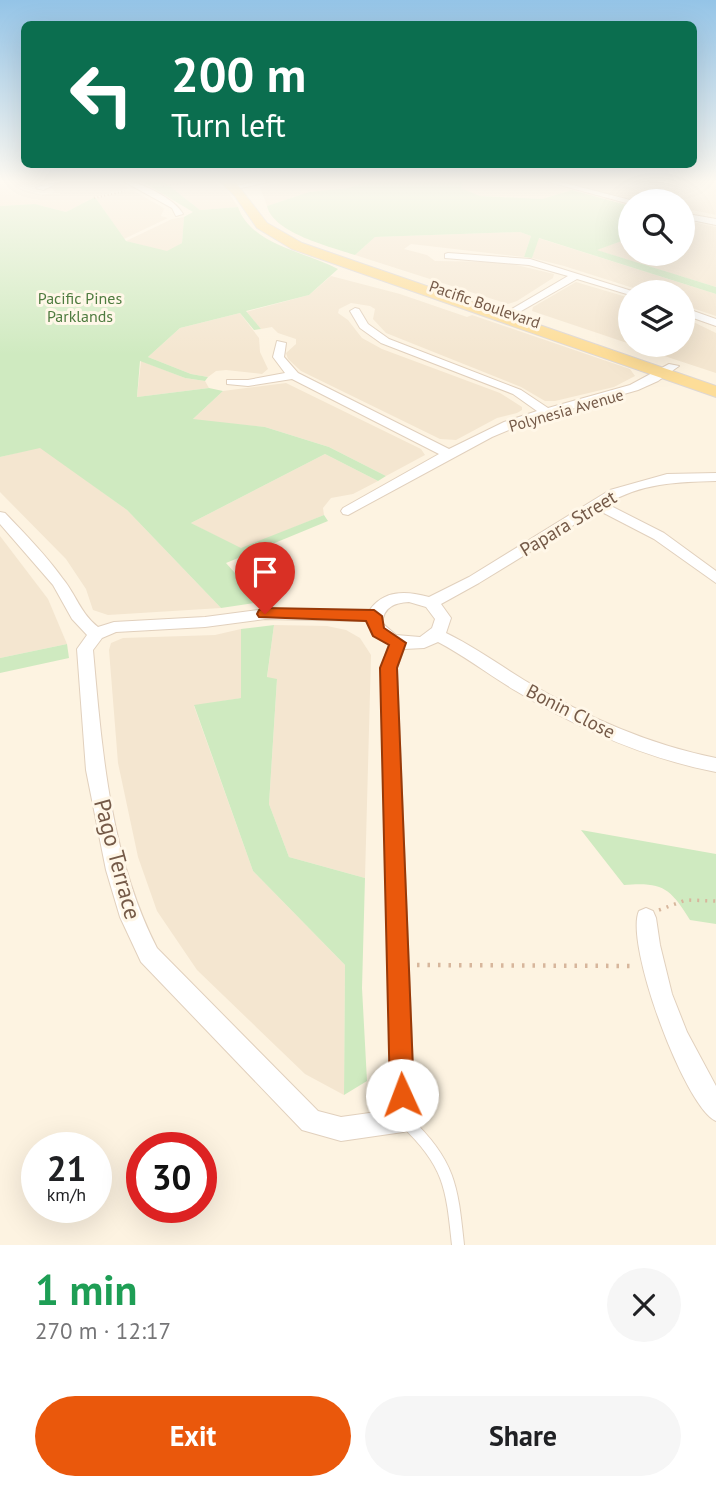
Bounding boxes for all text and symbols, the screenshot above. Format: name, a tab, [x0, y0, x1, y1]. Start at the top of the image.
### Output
text: 200 m	[171, 42, 306, 106]
icon: left	[56, 49, 147, 140]
text: Turn left	[171, 104, 286, 146]
map controls	[618, 189, 695, 357]
button: search	[618, 189, 695, 266]
street label: Pacific Boulevard	[427, 276, 543, 332]
button: layers	[618, 280, 695, 357]
park label: Pacific Pines Parklands	[38, 288, 122, 326]
street label: Polynesia Avenue	[506, 384, 626, 436]
street label: Papara Street	[515, 484, 621, 561]
pin	[235, 542, 295, 614]
icon: arrive	[246, 553, 284, 591]
street label: Bonin Close	[523, 678, 619, 744]
street label: Pago Terrace	[88, 796, 148, 922]
position arrow	[365, 1058, 439, 1132]
speed limit sign: 30	[126, 1132, 217, 1223]
text: 21	[47, 1145, 86, 1191]
text: km/h	[47, 1183, 86, 1206]
text: 1 min	[35, 1262, 137, 1317]
button: close	[607, 1268, 681, 1342]
text: 270 m · 12:17	[35, 1316, 171, 1345]
button: Exit	[35, 1396, 351, 1476]
button: Share	[365, 1396, 681, 1476]

